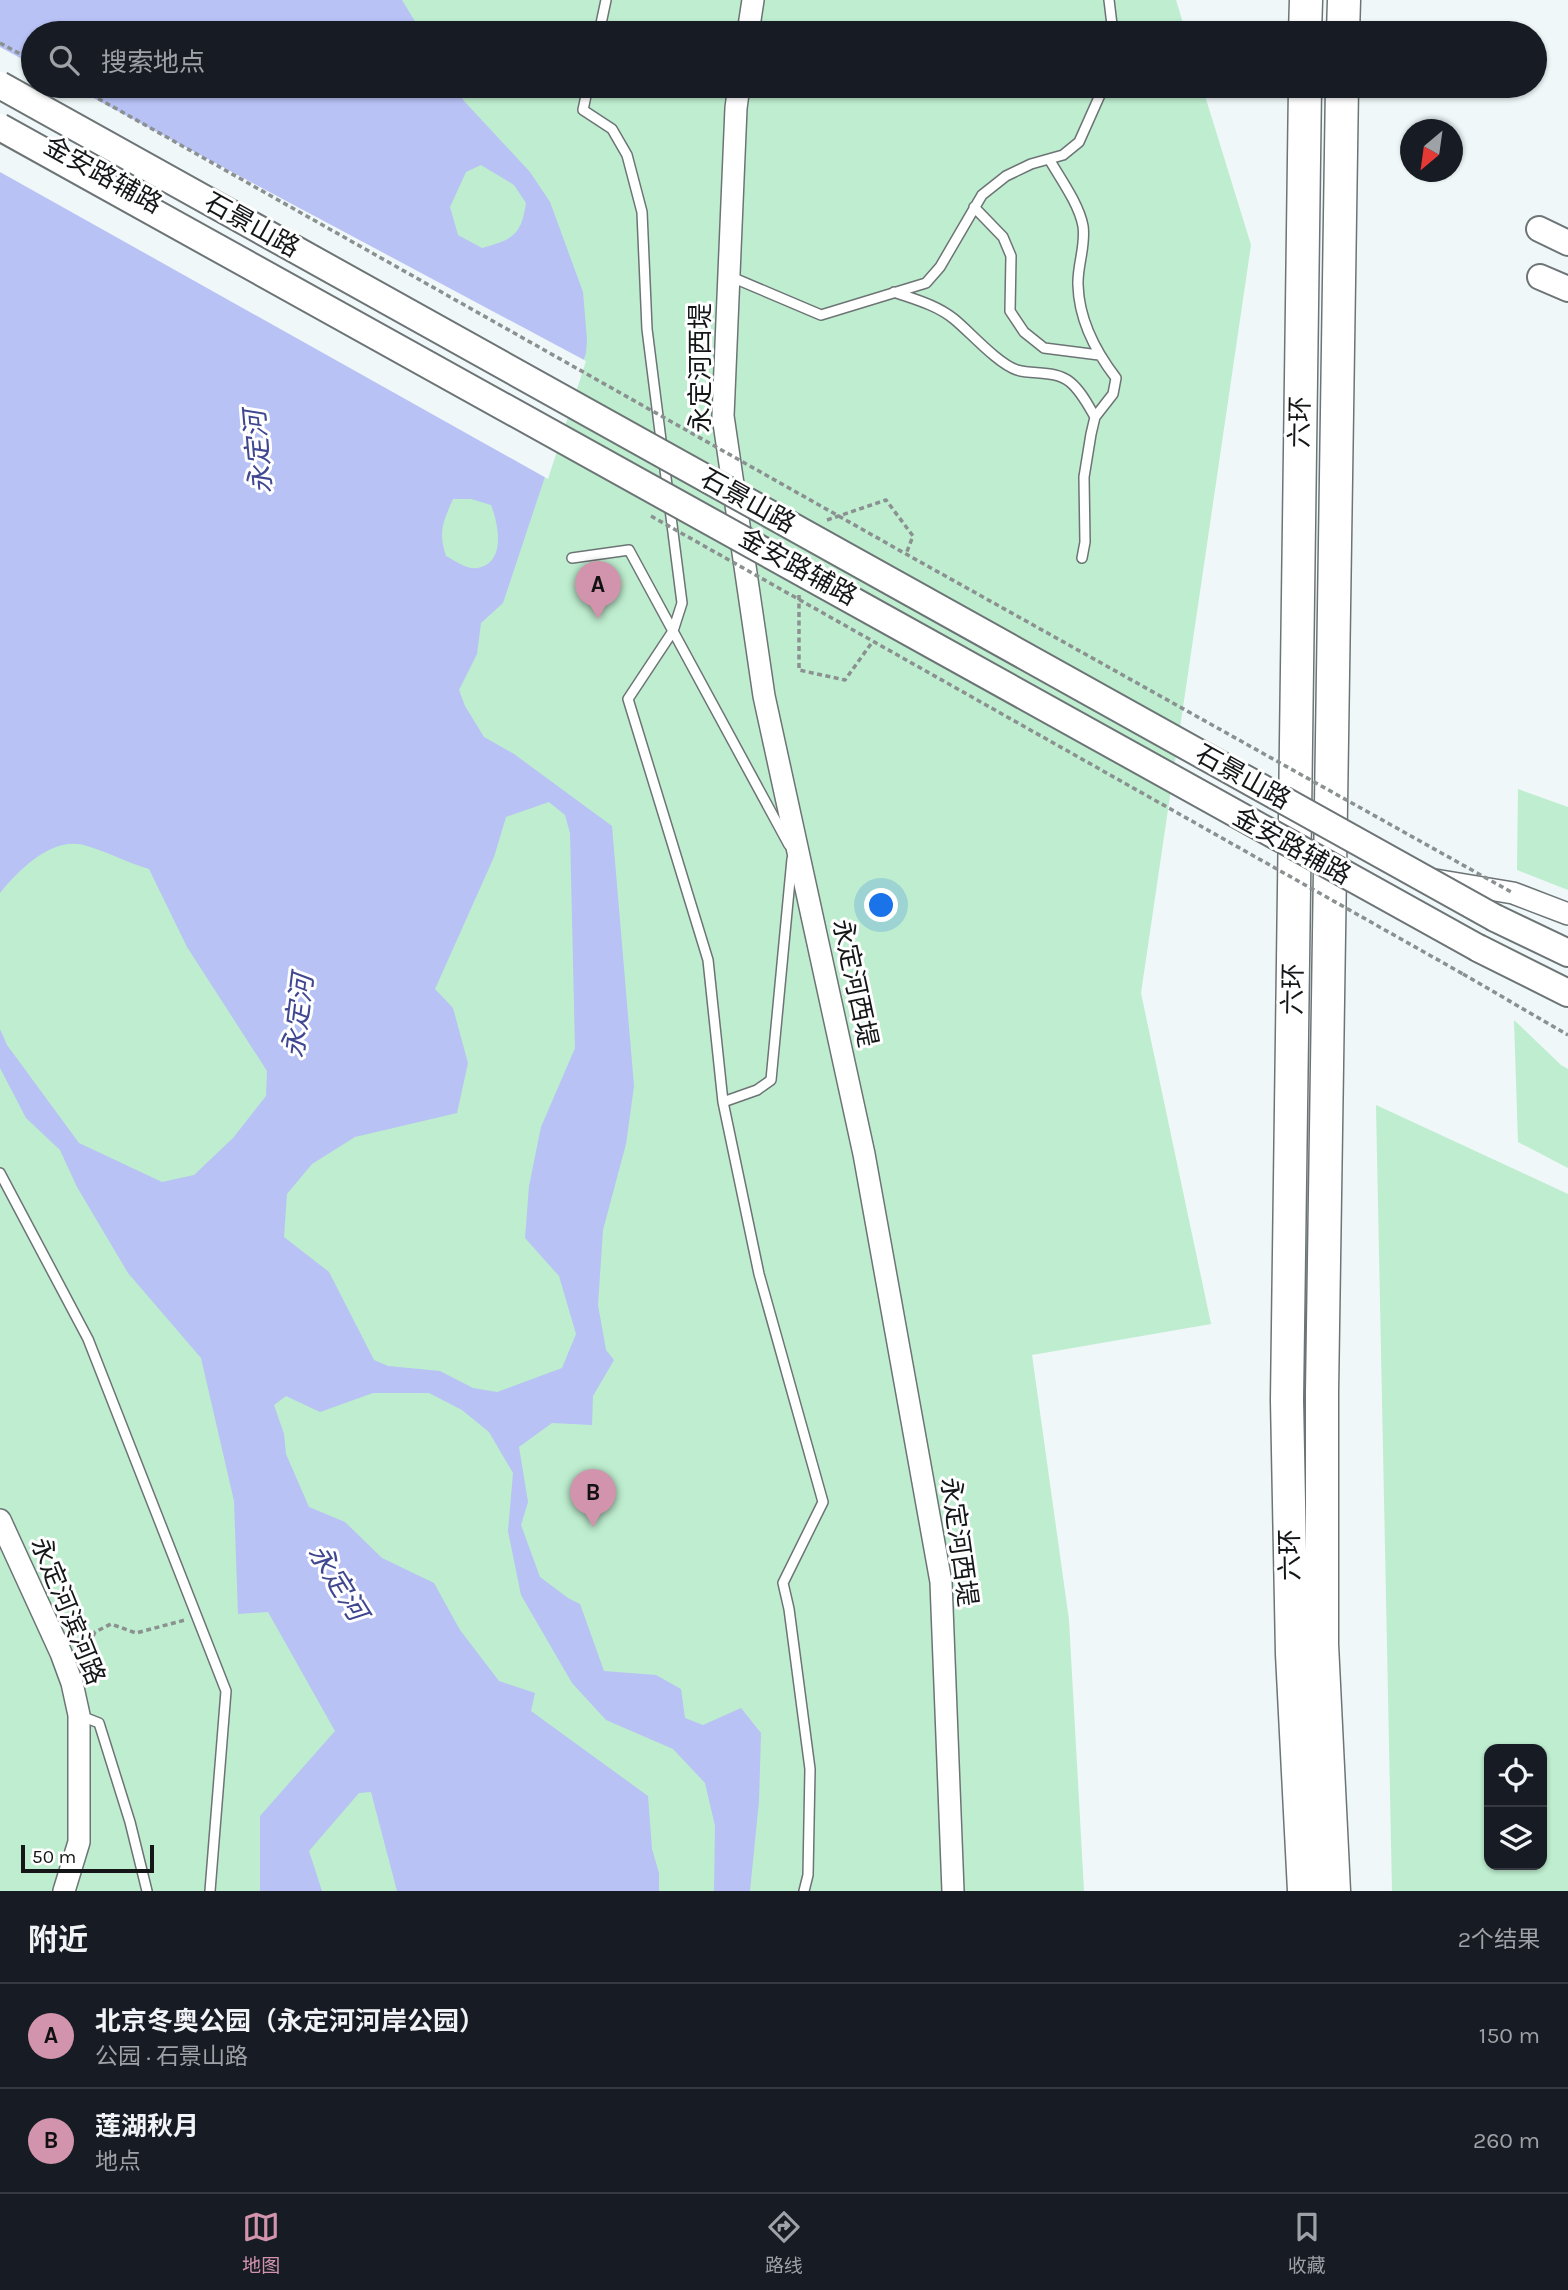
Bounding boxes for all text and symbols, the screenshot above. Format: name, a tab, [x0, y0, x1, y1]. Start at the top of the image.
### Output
search box	[21, 21, 1547, 98]
icon: search	[45, 41, 83, 79]
text: 搜索地点	[101, 47, 205, 78]
north arrow	[1400, 119, 1463, 182]
street label: 金安路辅路	[39, 130, 167, 220]
street label: 石景山路	[199, 186, 305, 264]
street label: 永定河西堤	[685, 303, 716, 433]
street label: 六环	[1284, 396, 1316, 448]
water label: 永定河	[237, 404, 278, 495]
street label: 石景山路	[695, 462, 801, 540]
street label: 金安路辅路	[734, 522, 862, 612]
pin: A	[575, 561, 621, 619]
street label: 石景山路	[1190, 738, 1296, 816]
street label: 金安路辅路	[1228, 801, 1356, 891]
your location	[864, 888, 898, 922]
street label: 永定河西堤	[826, 916, 884, 1050]
street label: 六环	[1277, 963, 1309, 1015]
water label: 永定河	[277, 967, 320, 1060]
pin: B	[570, 1469, 616, 1527]
street label: 永定河西堤	[935, 1475, 983, 1609]
street label: 六环	[1274, 1529, 1306, 1581]
street label: 永定河滨河路	[24, 1533, 112, 1689]
water label: 永定河	[302, 1538, 377, 1631]
map controls	[1484, 1744, 1547, 1870]
button: locate	[1484, 1744, 1547, 1807]
button: layers	[1484, 1807, 1547, 1870]
scale bar	[21, 1842, 154, 1874]
text: 50 m	[32, 1846, 76, 1868]
text: 附近	[28, 1922, 88, 1958]
text: 2个结果	[1458, 1926, 1540, 1953]
text: 北京冬奥公园（永定河河岸公园）	[95, 2006, 485, 2037]
text: A	[44, 2022, 58, 2049]
text: 150 m	[1479, 2022, 1540, 2049]
text: 公园 · 石景山路	[95, 2043, 248, 2070]
text: 莲湖秋月	[95, 2111, 199, 2142]
text: B	[44, 2127, 58, 2154]
text: 260 m	[1473, 2127, 1540, 2154]
text: 地点	[95, 2148, 141, 2175]
tab: 地图	[242, 2208, 280, 2277]
tab: 路线	[765, 2208, 803, 2277]
tab: 收藏	[1288, 2208, 1326, 2277]

